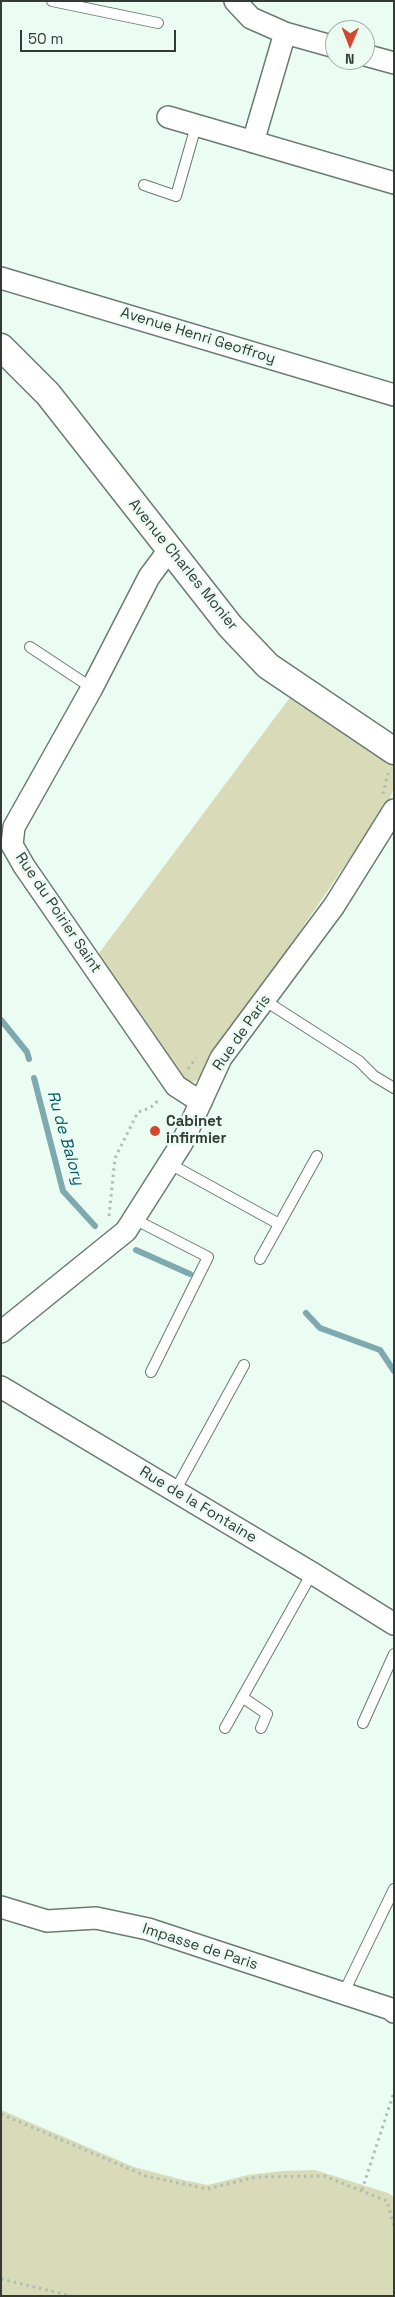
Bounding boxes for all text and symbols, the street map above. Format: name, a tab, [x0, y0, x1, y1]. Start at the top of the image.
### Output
scale bar	[22, 20, 179, 52]
north arrow	[325, 20, 375, 70]
text: 50 m	[28, 29, 63, 48]
text: N	[345, 50, 355, 68]
street label: Avenue Henri Geoffroy	[118, 304, 278, 368]
street label: Avenue Charles Monier	[124, 496, 242, 634]
street label: Rue du Poirier Saint	[11, 850, 105, 976]
street label: Rue de Paris	[209, 992, 275, 1074]
water label: Ru de Balory	[42, 1089, 88, 1187]
place label: Cabinet infirmier	[166, 1113, 226, 1148]
marker: Cabinet infirmier	[148, 1124, 162, 1138]
street label: Rue de la Fontaine	[136, 1463, 260, 1547]
street label: Impasse de Paris	[140, 1920, 260, 1974]

